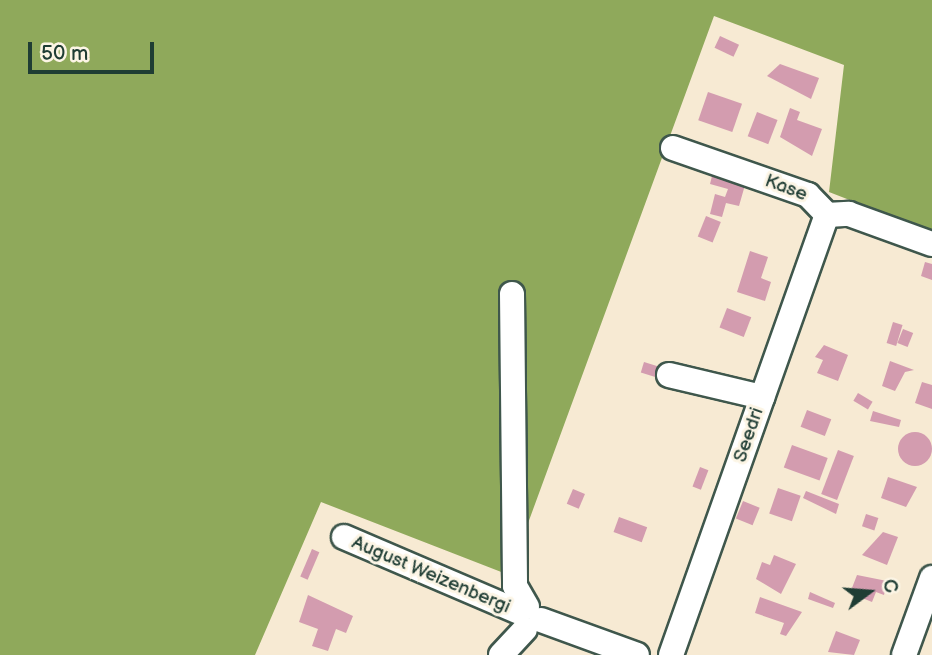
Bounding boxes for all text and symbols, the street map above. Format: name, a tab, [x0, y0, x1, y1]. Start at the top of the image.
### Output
scale bar	[32, 28, 158, 72]
text: 50 m	[41, 41, 88, 66]
street label: Kase	[762, 170, 810, 206]
street label: Seedri	[729, 405, 769, 465]
street label: August Weizenbergi	[348, 531, 514, 619]
north arrow	[834, 557, 904, 627]
text: С	[877, 577, 903, 596]

